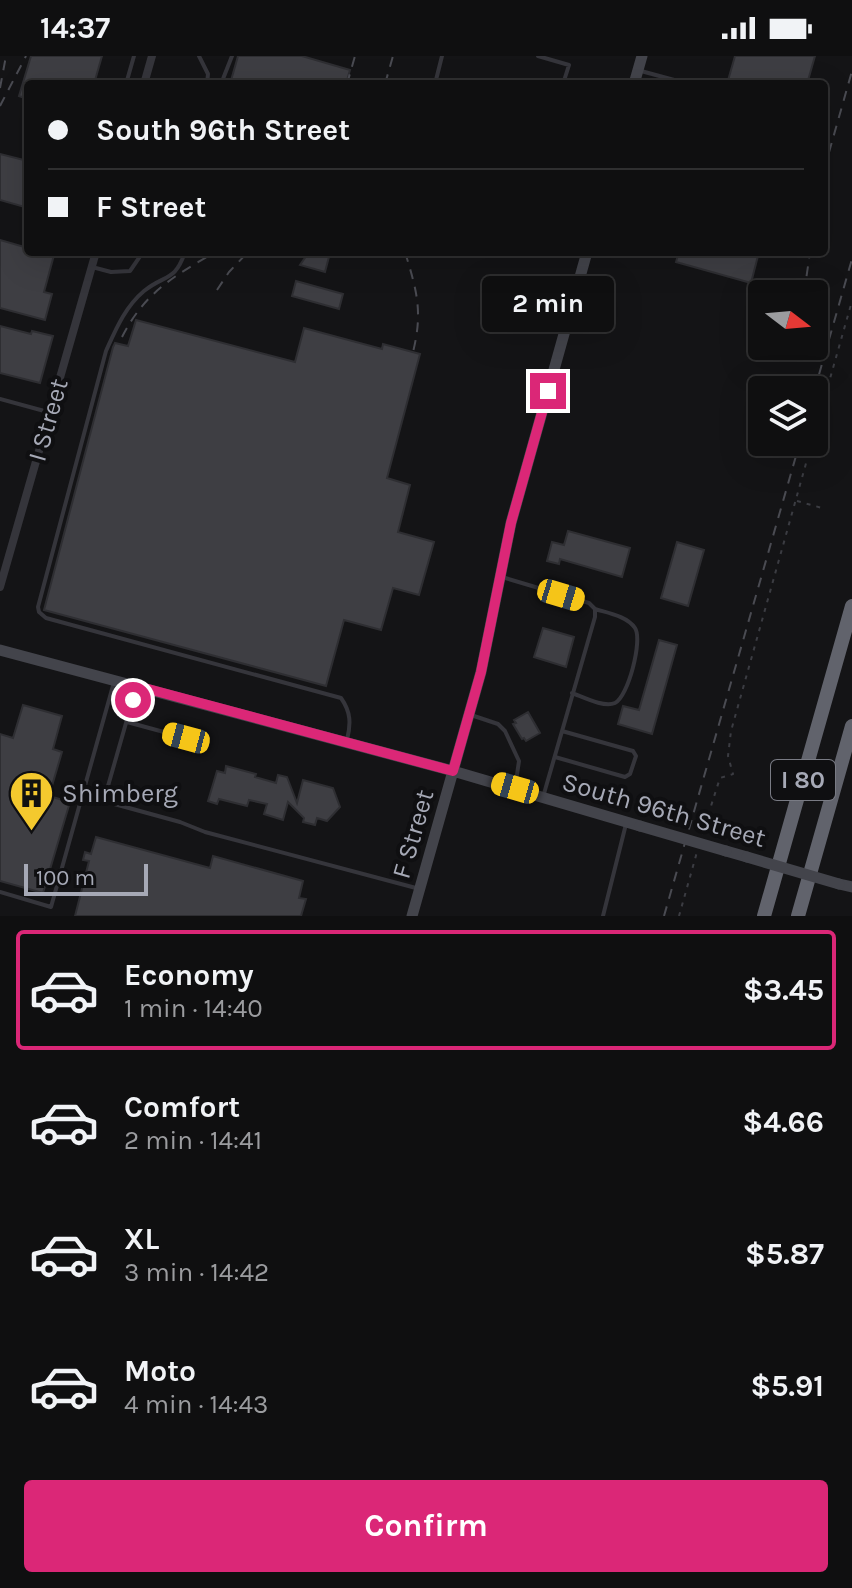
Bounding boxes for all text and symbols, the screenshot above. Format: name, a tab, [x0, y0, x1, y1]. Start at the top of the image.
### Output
text: 14:37	[40, 10, 110, 46]
text: South 96th Street	[96, 112, 350, 148]
text: F Street	[96, 189, 206, 225]
callout: 2 min	[482, 275, 614, 331]
north arrow	[748, 280, 828, 360]
map controls	[748, 280, 828, 456]
text: 2 min	[512, 288, 584, 319]
route end	[530, 373, 566, 409]
street label: I Street	[21, 375, 75, 465]
button: layers	[748, 376, 828, 456]
car	[535, 577, 587, 613]
route start	[115, 682, 151, 718]
car	[160, 720, 212, 756]
road number: I 80	[771, 760, 835, 800]
street label: South 96th Street	[559, 766, 770, 854]
building icon: Shimberg	[7, 769, 55, 832]
car	[489, 770, 541, 806]
place label: Shimberg	[62, 778, 178, 809]
street label: F Street	[386, 786, 441, 882]
scale bar	[24, 860, 148, 896]
text: 100 m	[36, 865, 95, 891]
icon: car	[28, 954, 100, 1026]
text: Economy	[124, 957, 254, 993]
text: $3.45	[743, 972, 824, 1008]
text: 1 min · 14:40	[124, 993, 263, 1024]
icon: car	[28, 1086, 100, 1158]
text: Comfort	[124, 1089, 240, 1125]
text: $4.66	[743, 1104, 824, 1140]
text: 2 min · 14:41	[124, 1125, 262, 1156]
icon: car	[28, 1218, 100, 1290]
text: XL	[124, 1221, 159, 1257]
text: $5.87	[745, 1236, 824, 1272]
text: 3 min · 14:42	[124, 1257, 269, 1288]
icon: car	[28, 1350, 100, 1422]
text: Moto	[124, 1353, 196, 1389]
text: $5.91	[750, 1368, 824, 1404]
text: 4 min · 14:43	[124, 1389, 268, 1420]
button: Confirm	[24, 1480, 828, 1572]

